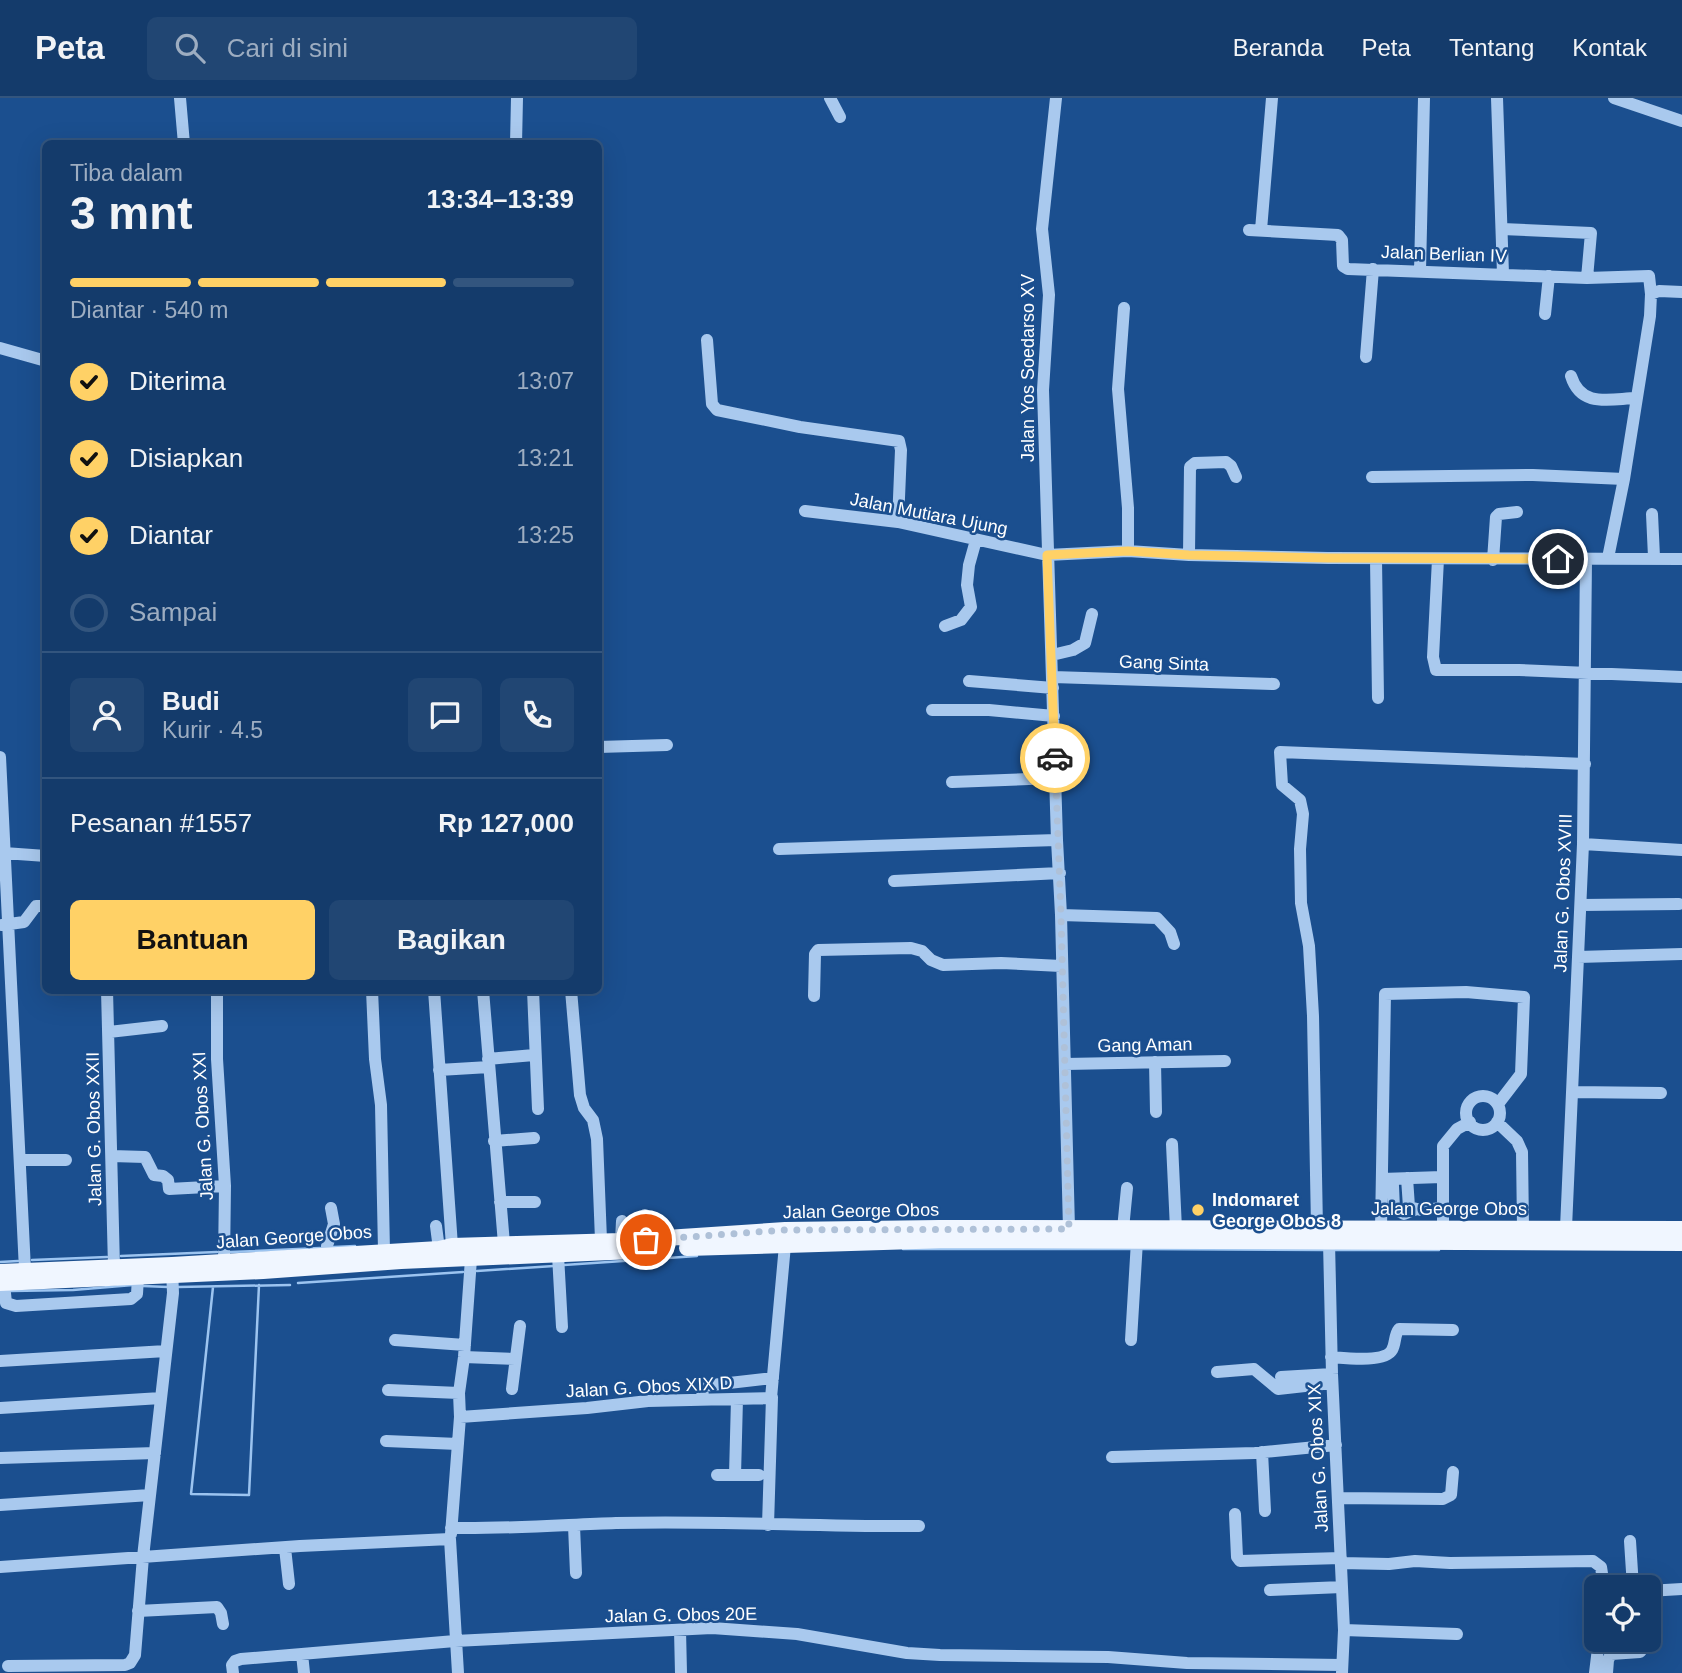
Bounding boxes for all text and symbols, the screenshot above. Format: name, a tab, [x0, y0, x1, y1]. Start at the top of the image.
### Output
search box	[147, 17, 637, 80]
text: Peta	[35, 29, 105, 66]
icon: search	[171, 29, 209, 67]
text: Cari di sini	[227, 33, 348, 63]
text: Beranda	[1233, 34, 1324, 61]
text: Peta	[1362, 34, 1411, 61]
text: Tentang	[1449, 34, 1534, 61]
text: Kontak	[1572, 34, 1647, 61]
text: Tiba dalam	[70, 160, 183, 186]
text: 13:34–13:39	[427, 184, 574, 214]
text: 3 mnt	[70, 187, 193, 239]
street label: Jalan Berlian IV	[1381, 242, 1507, 266]
street label: Jalan Yos Soedarso XV	[1018, 274, 1038, 462]
text: Diantar · 540 m	[70, 297, 229, 323]
icon: check	[70, 363, 108, 401]
text: Diterima	[129, 366, 226, 396]
text: 13:07	[516, 368, 574, 394]
icon: check	[70, 440, 108, 478]
text: Disiapkan	[129, 443, 243, 473]
text: 13:21	[516, 445, 574, 471]
street label: Jalan Mutiara Ujung	[849, 489, 1009, 539]
icon: check	[70, 517, 108, 555]
text: Diantar	[129, 520, 213, 550]
text: 13:25	[516, 522, 574, 548]
pin	[1528, 529, 1588, 589]
icon: home	[1539, 540, 1577, 578]
text: Sampai	[129, 597, 217, 627]
street label: Gang Sinta	[1119, 651, 1210, 675]
button: person	[70, 678, 144, 752]
button: chat	[408, 678, 482, 752]
button: phone	[500, 678, 574, 752]
text: Budi	[162, 686, 220, 716]
text: Kurir · 4.5	[162, 717, 263, 743]
courier	[1020, 723, 1090, 793]
icon: car	[1036, 739, 1074, 777]
text: Pesanan #1557	[70, 808, 252, 838]
text: Rp 127,000	[438, 808, 574, 838]
street label: Jalan G. Obos XVIII	[1550, 813, 1576, 973]
button: Bantuan	[70, 900, 315, 980]
button: Bagikan	[329, 900, 574, 980]
street label: Gang Aman	[1097, 1034, 1193, 1056]
street label: Jalan G. Obos XXI	[189, 1051, 217, 1201]
street label: Jalan G. Obos XXII	[83, 1052, 105, 1206]
place label: Indomaret George Obos 8	[1212, 1190, 1341, 1231]
street label: Jalan George Obos	[1371, 1199, 1527, 1219]
street label: Jalan George Obos	[783, 1200, 939, 1222]
marker: Indomaret George Obos 8	[1190, 1202, 1206, 1218]
pin	[616, 1210, 676, 1270]
icon: bag	[627, 1221, 665, 1259]
street label: Jalan George Obos	[215, 1222, 373, 1252]
street label: Jalan G. Obos XIX D	[565, 1373, 733, 1401]
street label: Jalan G. Obos XIX	[1304, 1383, 1332, 1533]
map controls	[1584, 1575, 1661, 1652]
button: locate	[1584, 1575, 1661, 1652]
street label: Jalan G. Obos 20E	[605, 1604, 757, 1626]

